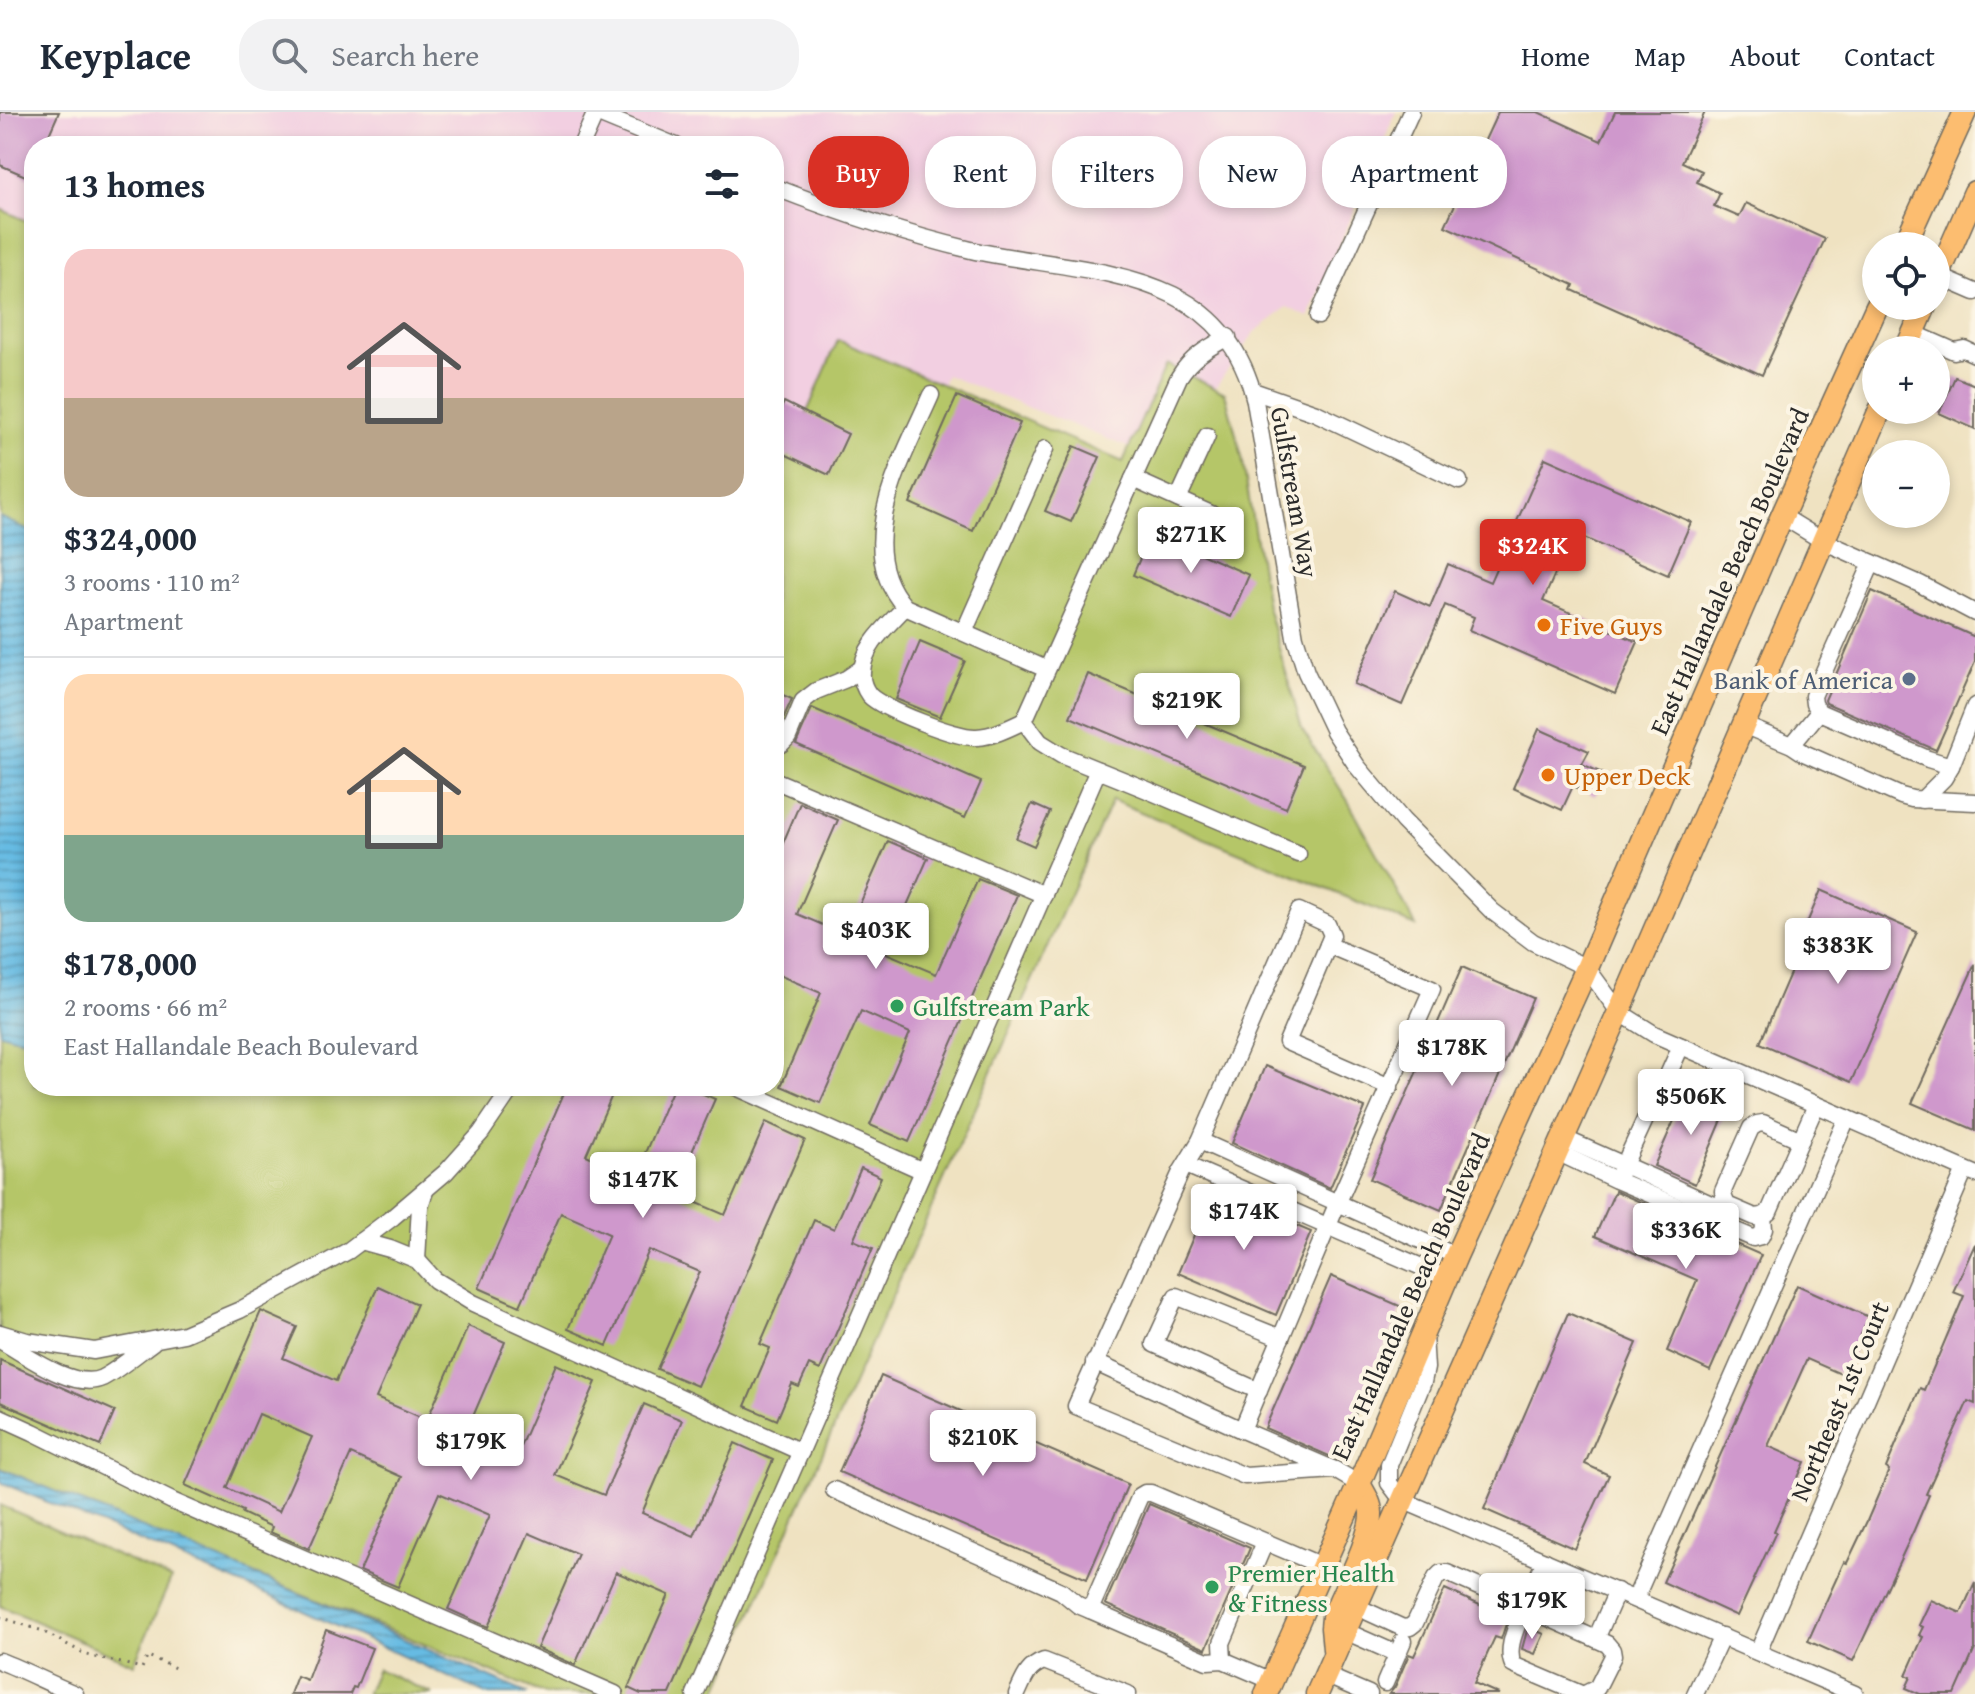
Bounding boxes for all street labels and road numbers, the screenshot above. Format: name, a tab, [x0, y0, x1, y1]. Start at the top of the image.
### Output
street label: East Hallandale Beach Boulevard	[1639, 401, 1819, 741]
street label: Gulfstream Way	[1261, 404, 1329, 580]
street label: East Hallandale Beach Boulevard	[1320, 1126, 1500, 1466]
street label: Northeast 1st Court	[1779, 1295, 1899, 1507]

